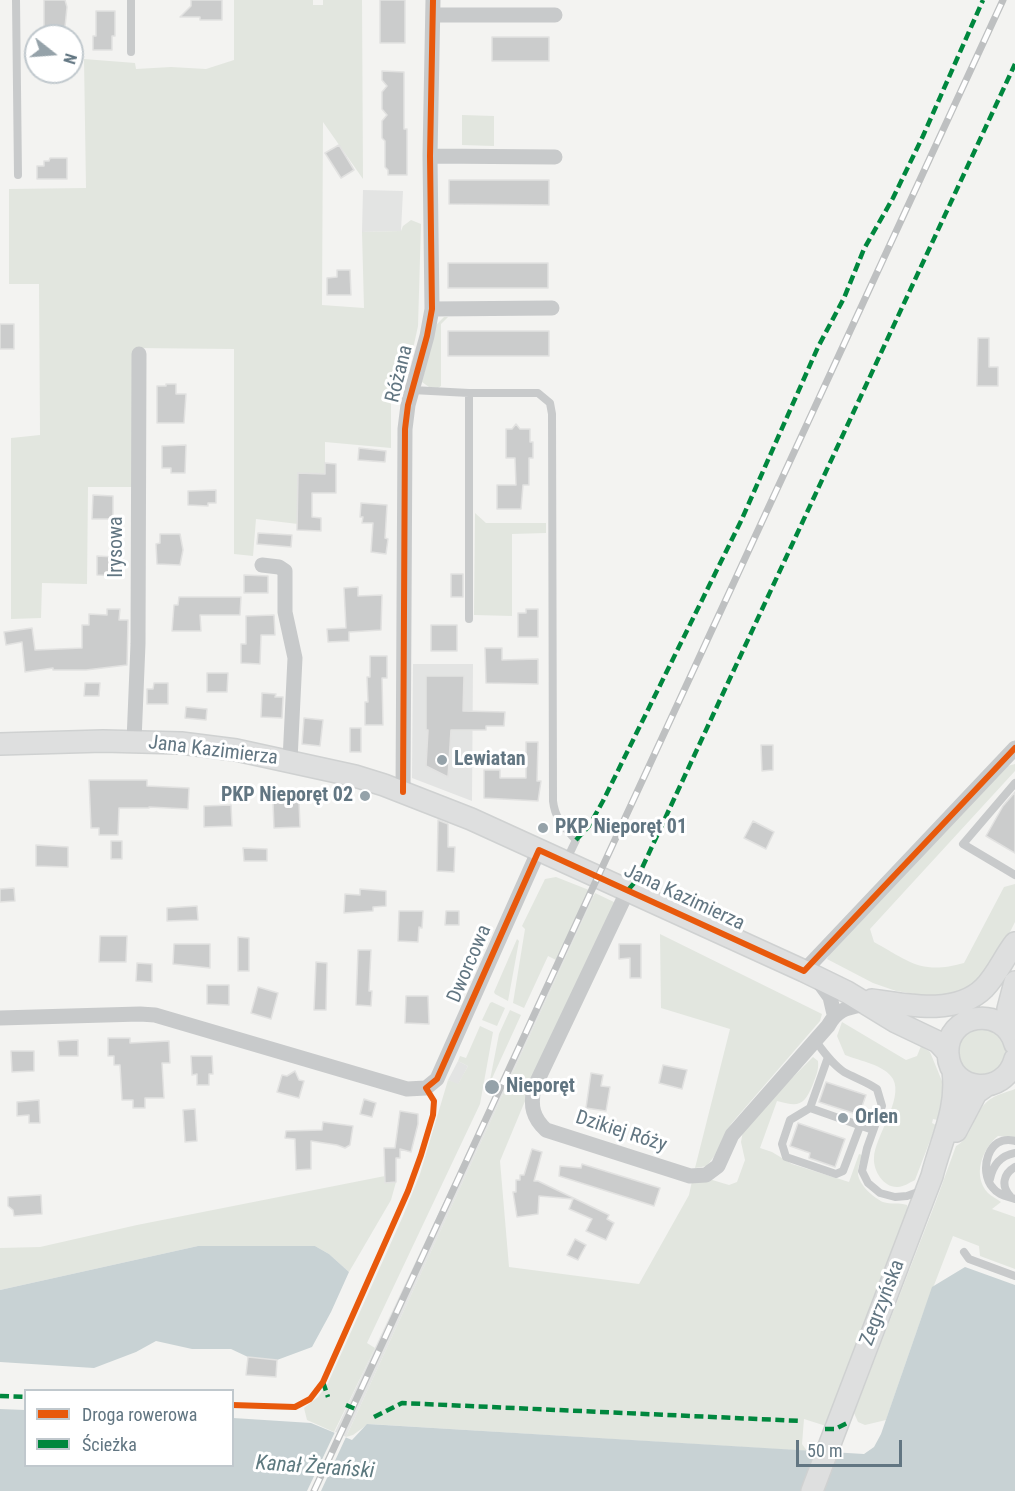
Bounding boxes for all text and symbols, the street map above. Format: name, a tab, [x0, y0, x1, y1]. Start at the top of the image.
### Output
north arrow	[24, 24, 84, 84]
text: N	[59, 51, 80, 66]
street label: Różana	[381, 343, 419, 405]
street label: Irysowa	[105, 516, 129, 578]
street label: Jana Kazimierza	[147, 731, 279, 771]
place label: Lewiatan	[454, 748, 526, 772]
marker: Lewiatan	[435, 753, 449, 767]
place label: PKP Nieporęt 02	[221, 784, 353, 808]
marker: PKP Nieporęt 02	[358, 789, 372, 803]
place label: PKP Nieporęt 01	[555, 816, 687, 840]
marker: PKP Nieporęt 01	[536, 821, 550, 835]
street label: Jana Kazimierza	[620, 860, 748, 936]
street label: Dworcowa	[443, 921, 497, 1007]
place label: Nieporęt	[506, 1075, 575, 1099]
marker: Nieporęt	[483, 1078, 501, 1096]
street label: Dzikiej Róży	[572, 1106, 670, 1158]
place label: Orlen	[855, 1106, 898, 1130]
marker: Orlen	[836, 1111, 850, 1125]
street label: Zegrzyńska	[856, 1257, 910, 1349]
legend	[24, 1389, 234, 1467]
text: Droga rowerowa	[82, 1404, 197, 1425]
scale bar	[799, 1428, 906, 1466]
text: Ścieżka	[82, 1434, 137, 1455]
text: 50 m	[807, 1440, 842, 1461]
water label: Kanał Żerański	[255, 1451, 375, 1485]

